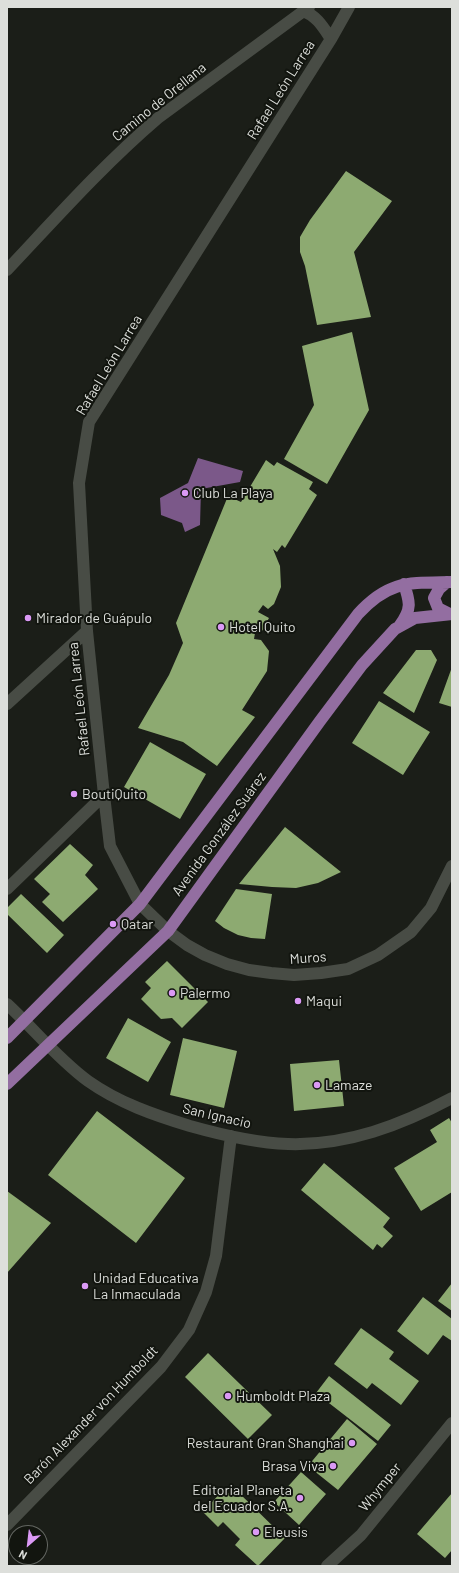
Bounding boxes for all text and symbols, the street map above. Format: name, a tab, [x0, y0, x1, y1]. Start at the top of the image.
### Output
street label: Rafael León Larrea	[244, 37, 318, 143]
street label: Camino de Orellana	[109, 59, 209, 145]
street label: Rafael León Larrea	[72, 312, 146, 418]
place label: Club La Playa	[193, 485, 273, 501]
marker: Club La Playa	[180, 488, 190, 498]
place label: Mirador de Guápulo	[36, 610, 152, 626]
marker: Mirador de Guápulo	[23, 613, 33, 623]
place label: Hotel Quito	[229, 619, 296, 635]
marker: Hotel Quito	[216, 622, 226, 632]
street label: Rafael León Larrea	[65, 641, 93, 757]
street label: Avenida González Suárez	[168, 769, 270, 899]
place label: BoutiQuito	[82, 786, 146, 802]
marker: BoutiQuito	[69, 789, 79, 799]
place label: Qatar	[121, 916, 153, 932]
marker: Qatar	[108, 919, 118, 929]
street label: Muros	[289, 948, 327, 968]
place label: Palermo	[180, 985, 230, 1001]
marker: Palermo	[167, 988, 177, 998]
place label: Maqui	[306, 993, 342, 1009]
marker: Maqui	[293, 996, 303, 1006]
place label: Lamaze	[325, 1077, 373, 1093]
marker: Lamaze	[312, 1080, 322, 1090]
street label: San Ignacio	[181, 1100, 253, 1132]
place label: Unidad Educativa La Inmaculada	[93, 1270, 199, 1302]
marker: Unidad Educativa La Inmaculada	[80, 1281, 90, 1291]
street label: Barón Alexander von Humboldt	[20, 1342, 162, 1488]
place label: Humboldt Plaza	[236, 1388, 330, 1404]
marker: Humboldt Plaza	[223, 1391, 233, 1401]
place label: Restaurant Gran Shanghai	[187, 1435, 344, 1451]
marker: Restaurant Gran Shanghai	[347, 1438, 357, 1448]
place label: Brasa Viva	[262, 1458, 325, 1474]
street label: Whymper	[355, 1459, 405, 1515]
marker: Brasa Viva	[328, 1461, 338, 1471]
place label: Editorial Planeta del Ecuador S.A.	[192, 1482, 292, 1514]
marker: Editorial Planeta del Ecuador S.A.	[295, 1493, 305, 1503]
place label: Eleusis	[264, 1524, 308, 1540]
north arrow	[8, 1525, 48, 1565]
marker: Eleusis	[251, 1527, 261, 1537]
text: N	[16, 1548, 29, 1563]

